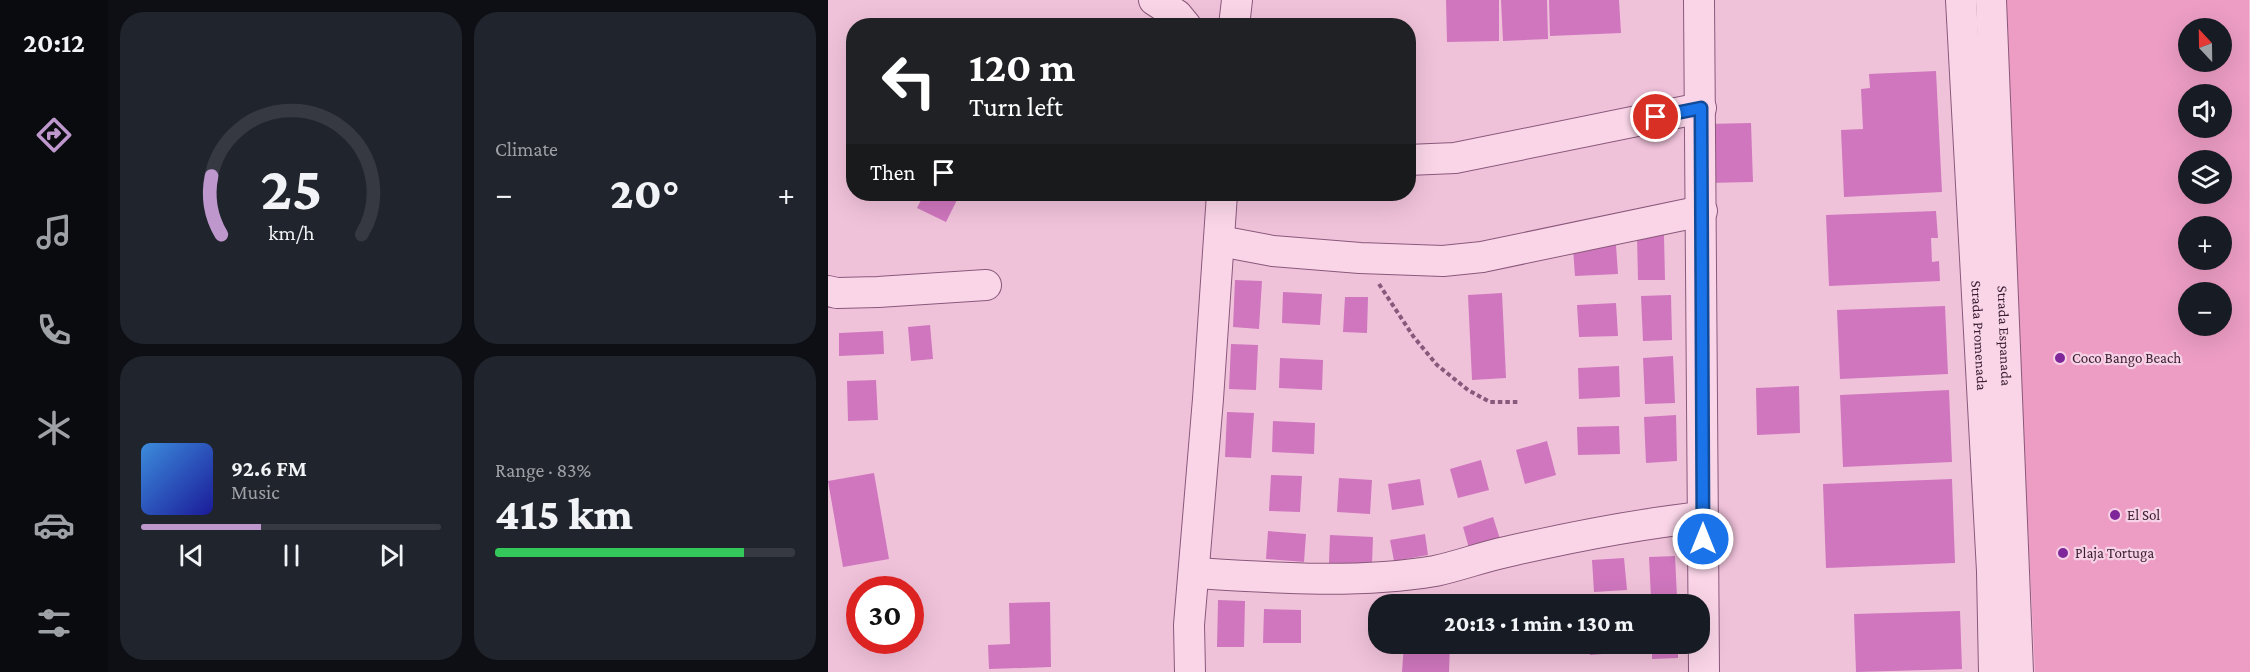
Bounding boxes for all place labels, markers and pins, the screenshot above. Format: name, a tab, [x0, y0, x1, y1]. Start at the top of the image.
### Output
pin	[1630, 91, 1681, 142]
place label: Coco Bango Beach	[2072, 350, 2181, 367]
marker: Coco Bango Beach	[2053, 351, 2067, 365]
place label: El Sol	[2127, 507, 2160, 523]
marker: El Sol	[2108, 508, 2122, 522]
place label: Plaja Tortuga	[2075, 545, 2154, 562]
marker: Plaja Tortuga	[2056, 546, 2070, 560]

